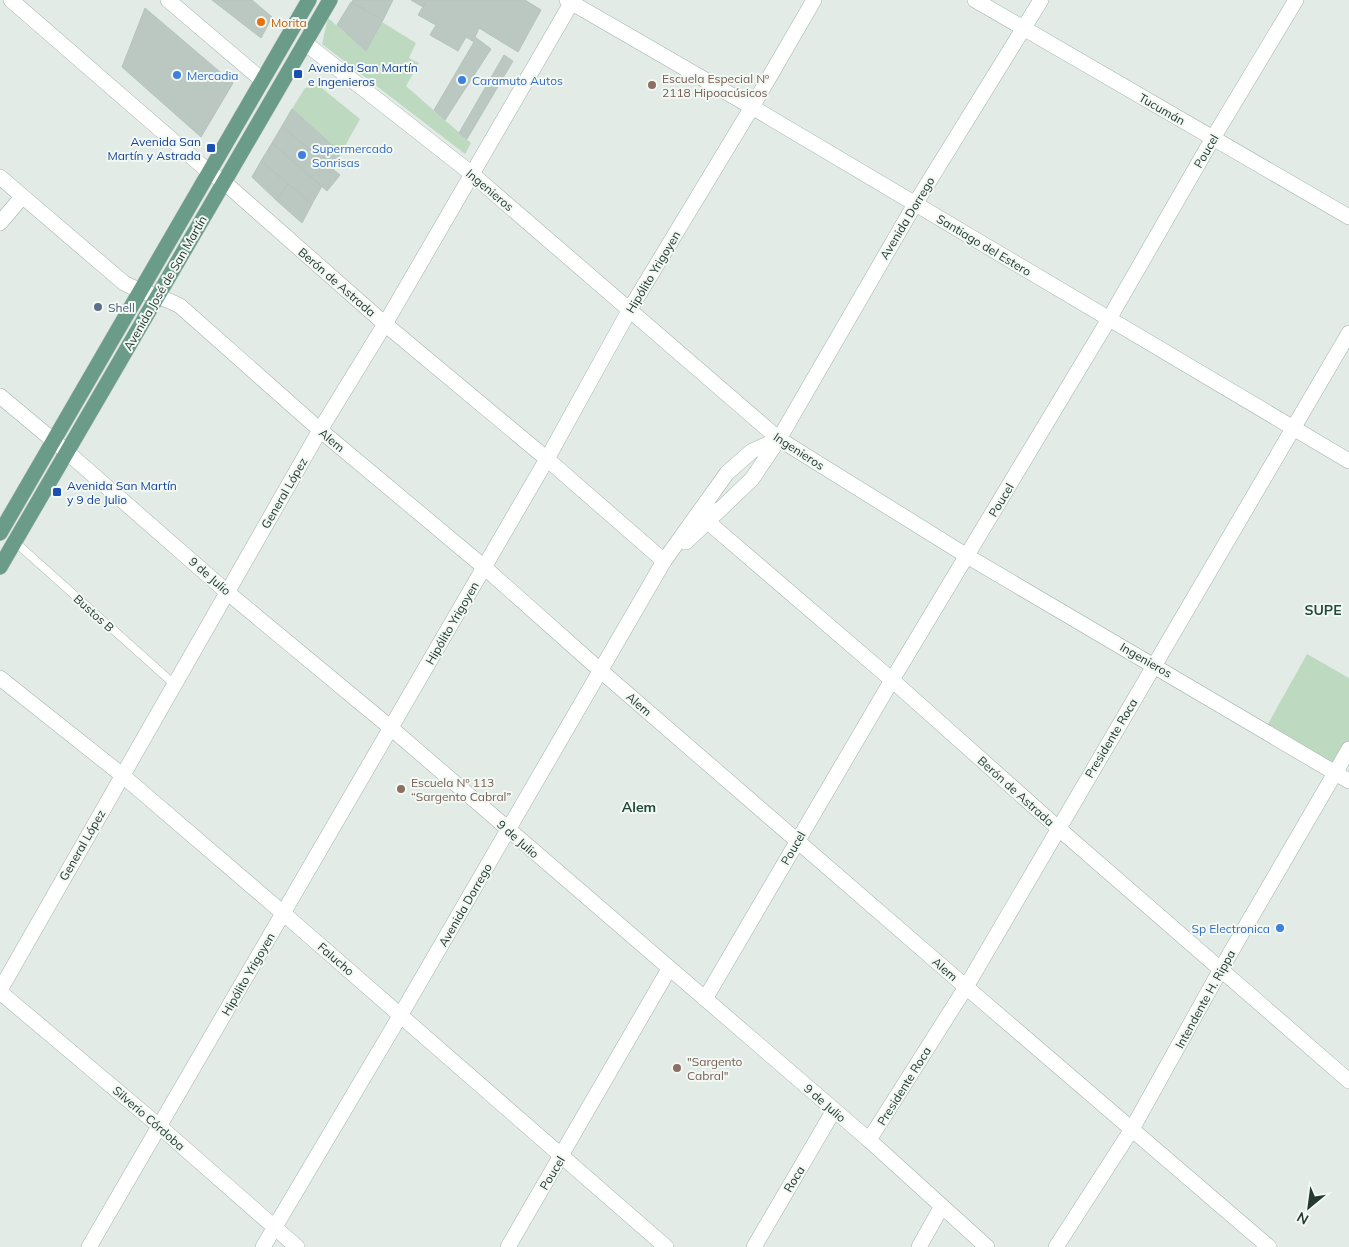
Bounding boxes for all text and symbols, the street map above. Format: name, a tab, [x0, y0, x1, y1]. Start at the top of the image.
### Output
place label: Morita	[271, 15, 307, 30]
marker: Morita	[255, 16, 267, 28]
place label: Avenida San Martín e Ingenieros	[308, 60, 418, 89]
place label: Mercadia	[187, 68, 238, 83]
marker: Avenida San Martín e Ingenieros	[292, 68, 304, 80]
marker: Mercadia	[171, 69, 183, 81]
place label: Escuela Especial Nº 2118 Hipoacúsicos	[662, 71, 769, 100]
place label: Caramuto Autos	[472, 73, 563, 88]
marker: Caramuto Autos	[456, 74, 468, 86]
marker: Escuela Especial Nº 2118 Hipoacúsicos	[646, 79, 658, 91]
street label: Tucumán	[1136, 90, 1188, 128]
street label: Poucel	[1190, 131, 1222, 171]
place label: Avenida San Martín y Astrada	[107, 134, 201, 163]
place label: Supermercado Sonrisas	[312, 141, 393, 170]
marker: Avenida San Martín y Astrada	[205, 142, 217, 154]
marker: Supermercado Sonrisas	[296, 149, 308, 161]
street label: Ingenieros	[463, 166, 517, 214]
street label: Avenida Dorrego	[876, 174, 938, 262]
street label: Santiago del Estero	[934, 211, 1034, 279]
street label: Avenida José de San Martín	[120, 213, 210, 353]
street label: Hipólito Yrigoyen	[623, 228, 683, 316]
street label: Berón de Astrada	[295, 244, 379, 320]
place label: Shell	[108, 300, 135, 315]
marker: Shell	[92, 301, 104, 313]
street label: Alem	[316, 425, 348, 455]
street label: Ingenieros	[771, 429, 827, 473]
street label: General López	[258, 455, 310, 531]
place label: Avenida San Martín y 9 de Julio	[67, 478, 177, 507]
street label: Poucel	[985, 480, 1017, 520]
marker: Avenida San Martín y 9 de Julio	[51, 486, 63, 498]
street label: 9 de Julio	[186, 554, 234, 598]
street label: Hipólito Yrigoyen	[422, 579, 482, 667]
street label: Bustos B	[71, 591, 117, 635]
district label: SUPE	[1304, 601, 1342, 619]
street label: Ingenieros	[1117, 639, 1175, 681]
street label: Alem	[623, 689, 655, 719]
street label: Presidente Roca	[1081, 696, 1141, 780]
street label: Berón de Astrada	[975, 753, 1057, 829]
place label: Escuela Nº 113 “Sargento Cabral”	[411, 775, 511, 804]
marker: Escuela Nº 113 “Sargento Cabral”	[395, 783, 407, 795]
district label: Alem	[622, 798, 656, 816]
street label: General López	[56, 807, 108, 883]
street label: 9 de Julio	[494, 817, 542, 861]
street label: Poucel	[777, 828, 809, 868]
street label: Avenida Dorrego	[435, 861, 495, 949]
place label: Sp Electronica	[1191, 921, 1270, 936]
marker: Sp Electronica	[1274, 922, 1286, 934]
street label: Hipólito Yrigoyen	[218, 930, 278, 1018]
street label: Falucho	[315, 939, 357, 979]
street label: Intendente H. Rippa	[1172, 947, 1238, 1051]
street label: Alem	[929, 954, 961, 984]
street label: Presidente Roca	[874, 1044, 934, 1128]
place label: "Sargento Cabral"	[687, 1054, 743, 1083]
marker: "Sargento Cabral"	[671, 1062, 683, 1074]
street label: 9 de Julio	[801, 1081, 849, 1125]
street label: Silverio Córdoba	[110, 1083, 188, 1153]
street label: Poucel	[536, 1153, 568, 1193]
street label: Roca	[780, 1163, 808, 1195]
north arrow	[1284, 1182, 1334, 1232]
text: N	[1294, 1208, 1312, 1229]

